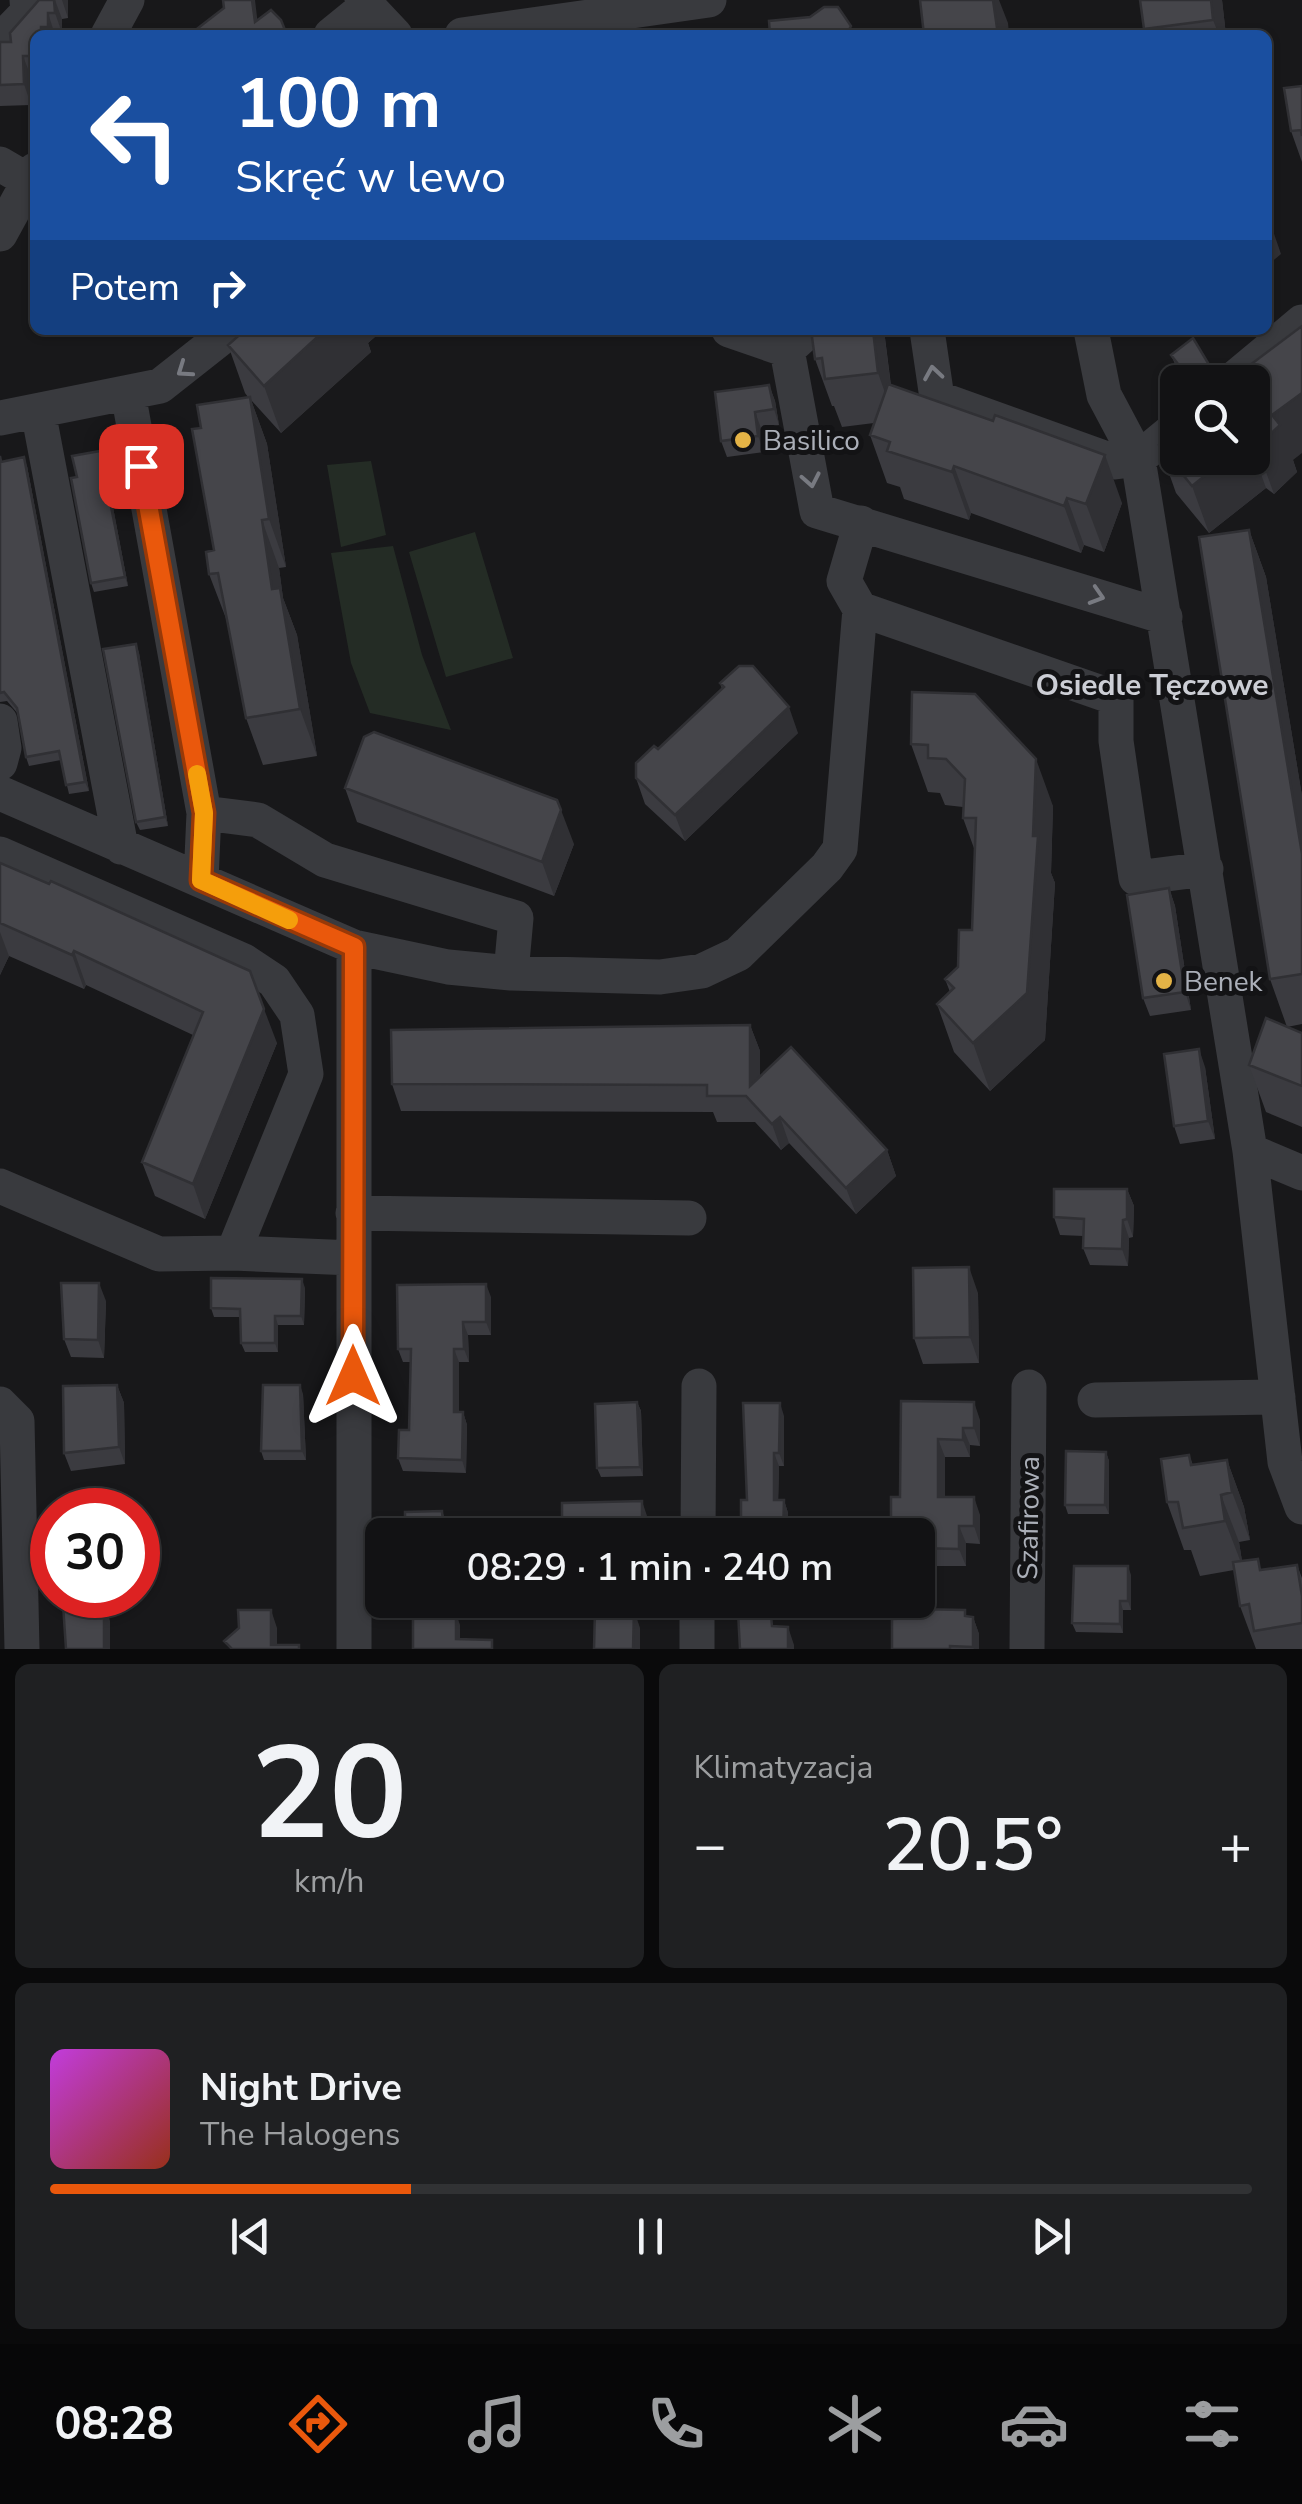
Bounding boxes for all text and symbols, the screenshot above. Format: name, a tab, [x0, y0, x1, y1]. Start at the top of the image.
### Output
text: 100 m	[235, 56, 441, 152]
icon: left	[70, 70, 200, 200]
text: Skręć w lewo	[235, 147, 506, 208]
icon: right	[200, 260, 255, 315]
text: Potem	[70, 262, 180, 313]
one-way arrow	[177, 358, 195, 376]
one-way arrow	[923, 365, 944, 381]
map controls	[1160, 365, 1270, 475]
button: search	[1160, 365, 1270, 475]
place label: Basilico	[763, 422, 860, 460]
pin	[99, 424, 184, 509]
marker: Basilico	[732, 429, 754, 451]
icon: arrive	[114, 439, 169, 494]
one-way arrow	[800, 472, 821, 488]
one-way arrow	[1088, 584, 1105, 605]
district label: Osiedle Tęczowe	[1035, 665, 1269, 706]
place label: Benek	[1184, 963, 1264, 1001]
marker: Benek	[1153, 970, 1175, 992]
position arrow	[301, 1324, 405, 1428]
street label: Szafirowa	[1009, 1456, 1049, 1580]
speed limit sign: 30	[30, 1488, 160, 1618]
text: 08:29 · 1 min · 240 m	[467, 1542, 833, 1593]
text: 20	[251, 1706, 407, 1883]
text: Klimatyzacja	[694, 1746, 873, 1789]
text: 20.5°	[882, 1794, 1063, 1896]
text: −	[694, 1808, 727, 1883]
text: +	[1219, 1808, 1252, 1883]
text: km/h	[294, 1860, 365, 1903]
text: Night Drive	[200, 2062, 402, 2113]
text: The Halogens	[200, 2113, 400, 2156]
icon: previous	[223, 2209, 278, 2264]
icon: pause	[623, 2209, 678, 2264]
icon: next	[1024, 2209, 1079, 2264]
icon: directions	[283, 2389, 353, 2459]
icon: music	[462, 2389, 532, 2459]
icon: phone	[641, 2389, 711, 2459]
icon: climate	[820, 2389, 890, 2459]
icon: car	[999, 2389, 1069, 2459]
icon: filters	[1177, 2389, 1247, 2459]
text: 08:28	[54, 2394, 174, 2455]

